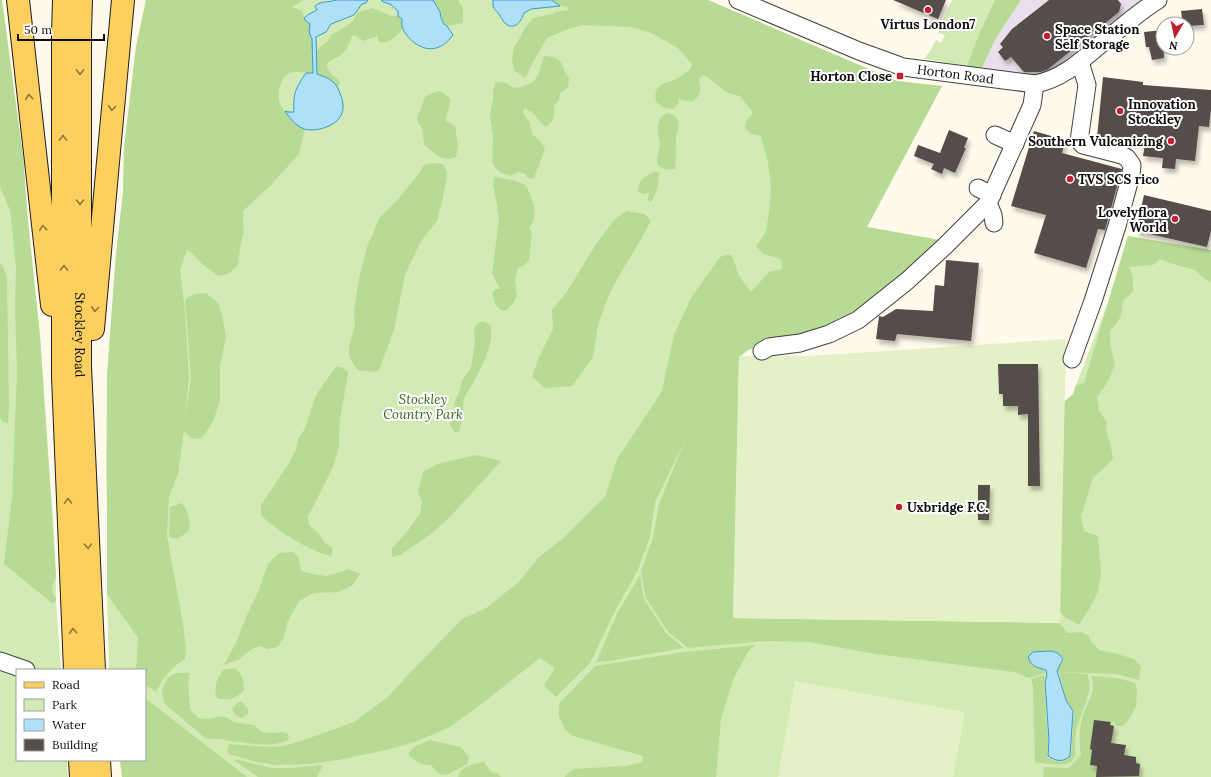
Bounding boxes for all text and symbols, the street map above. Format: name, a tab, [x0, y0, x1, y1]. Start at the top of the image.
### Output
marker: Virtus London7	[923, 5, 933, 15]
scale bar	[18, 16, 104, 42]
place label: Virtus London7	[881, 16, 975, 33]
north arrow	[1155, 16, 1195, 56]
place label: Space Station Self Storage	[1055, 21, 1140, 53]
text: 50 m	[24, 22, 52, 37]
marker: Space Station Self Storage	[1042, 31, 1052, 41]
text: N	[1168, 38, 1179, 53]
street label: Horton Road	[916, 60, 995, 87]
place label: Horton Close	[810, 68, 892, 85]
one-way arrow	[76, 69, 84, 75]
marker: Horton Close	[895, 71, 905, 81]
one-way arrow	[24, 94, 33, 100]
place label: Innovation Stockley	[1128, 96, 1196, 128]
one-way arrow	[108, 105, 117, 111]
marker: Innovation Stockley	[1115, 106, 1125, 116]
place label: Southern Vulcanizing	[1028, 133, 1164, 150]
one-way arrow	[59, 135, 67, 141]
marker: Southern Vulcanizing	[1166, 136, 1176, 146]
place label: TVS SCS rico	[1078, 171, 1159, 188]
marker: TVS SCS rico	[1065, 174, 1075, 184]
one-way arrow	[76, 199, 84, 205]
place label: Lovelyflora World	[1098, 204, 1167, 236]
marker: Lovelyflora World	[1170, 214, 1180, 224]
one-way arrow	[39, 225, 48, 231]
one-way arrow	[60, 265, 68, 271]
street label: Stockley Road	[71, 293, 89, 378]
one-way arrow	[90, 306, 99, 312]
park label: Stockley Country Park	[383, 391, 463, 423]
one-way arrow	[63, 498, 72, 504]
place label: Uxbridge F.C.	[907, 499, 988, 516]
marker: Uxbridge F.C.	[894, 502, 904, 512]
one-way arrow	[84, 543, 93, 549]
one-way arrow	[69, 628, 77, 634]
legend	[16, 669, 146, 761]
text: Road	[52, 677, 80, 692]
text: Park	[52, 697, 78, 712]
text: Water	[52, 717, 87, 732]
text: Building	[52, 737, 98, 752]

